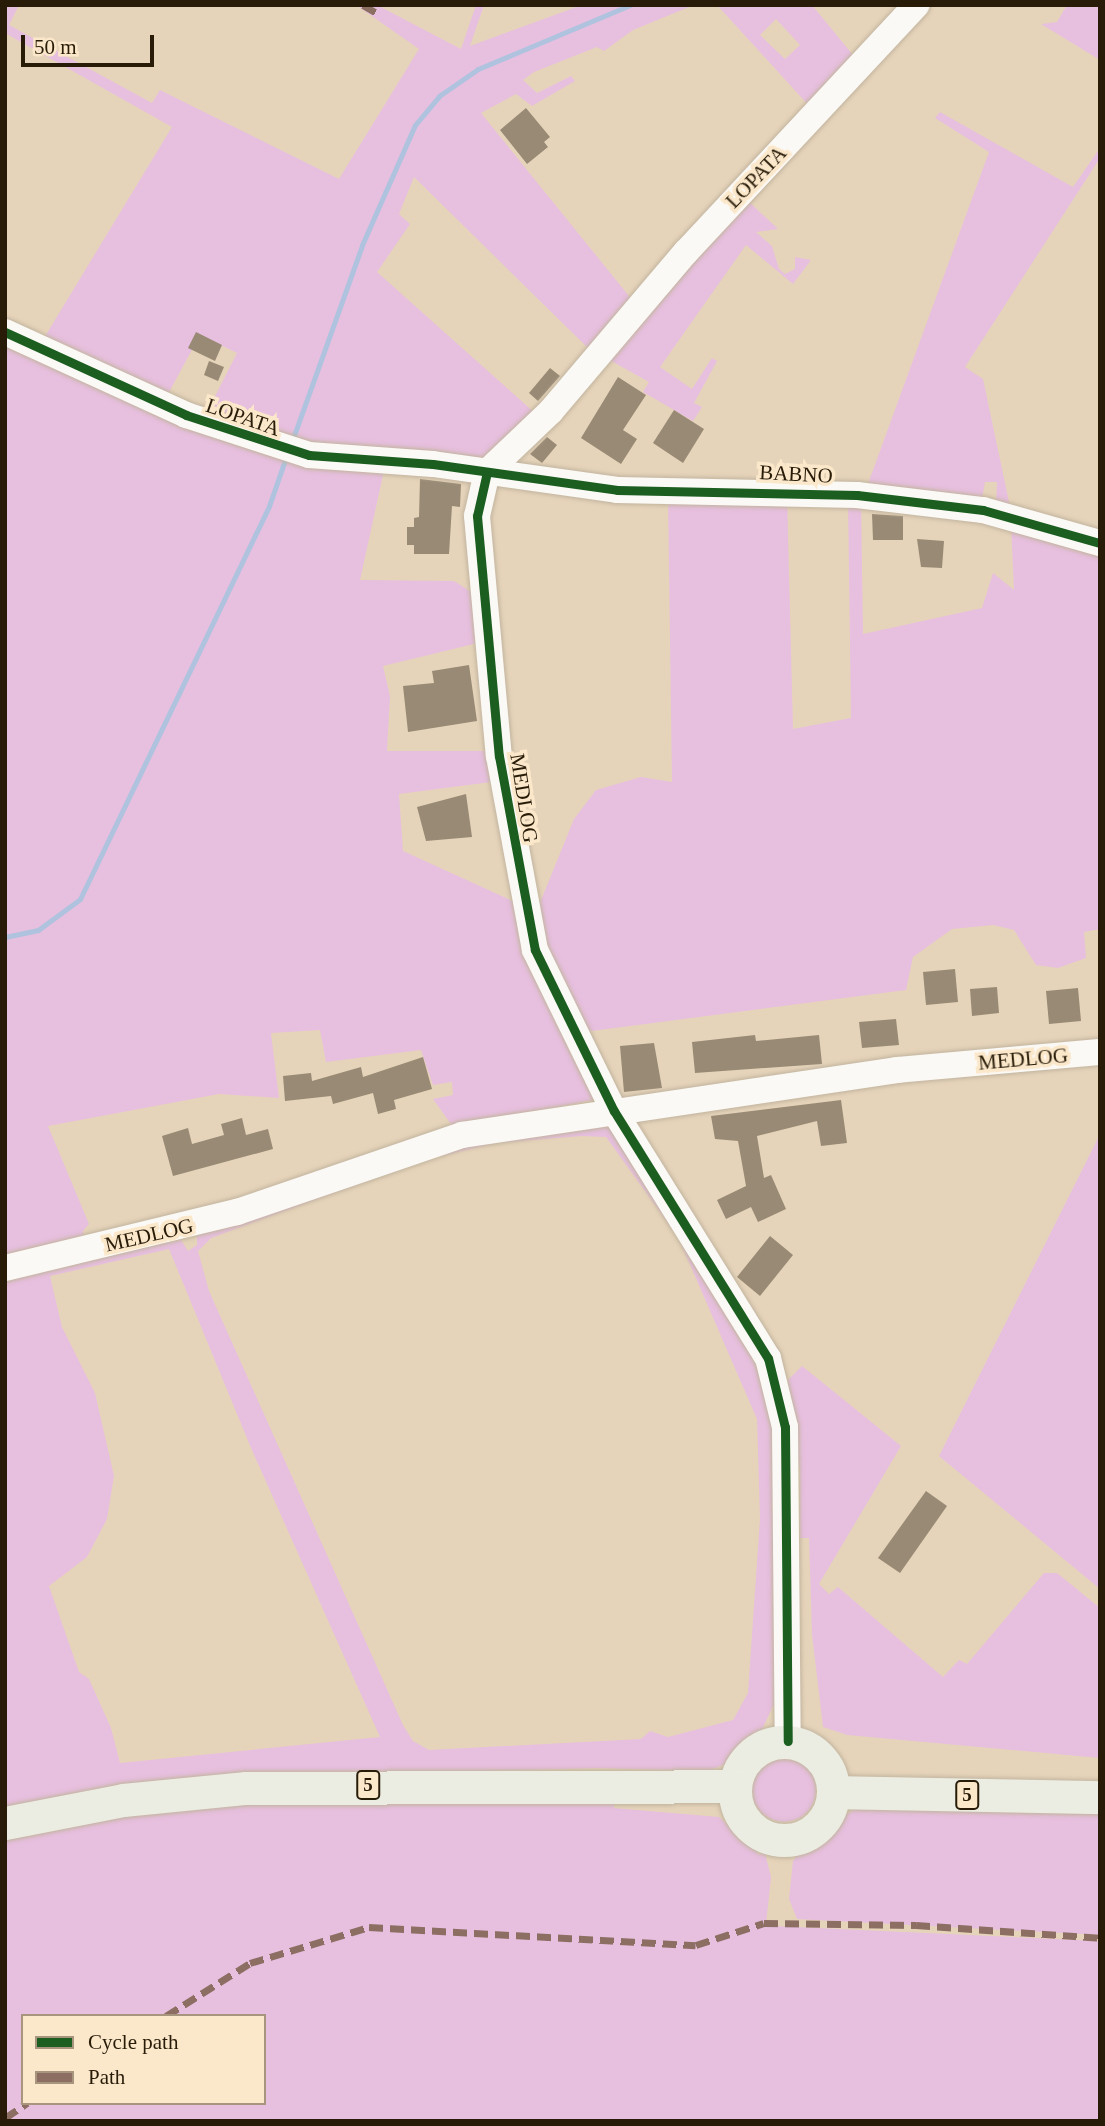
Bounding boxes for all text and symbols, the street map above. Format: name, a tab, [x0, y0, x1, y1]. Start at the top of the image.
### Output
scale bar	[24, 21, 158, 65]
text: 50 m	[34, 35, 77, 59]
street label: LOPATA	[720, 141, 792, 213]
street label: LOPATA	[203, 393, 283, 441]
street label: BABNO	[759, 459, 833, 489]
street label: MEDLOG	[505, 752, 543, 844]
street label: MEDLOG	[977, 1043, 1069, 1075]
street label: MEDLOG	[102, 1213, 196, 1257]
road number: 5	[356, 1770, 380, 1800]
road number: 5	[955, 1780, 979, 1811]
legend	[21, 2014, 266, 2105]
text: Cycle path	[88, 2030, 178, 2054]
text: Path	[88, 2065, 125, 2089]

